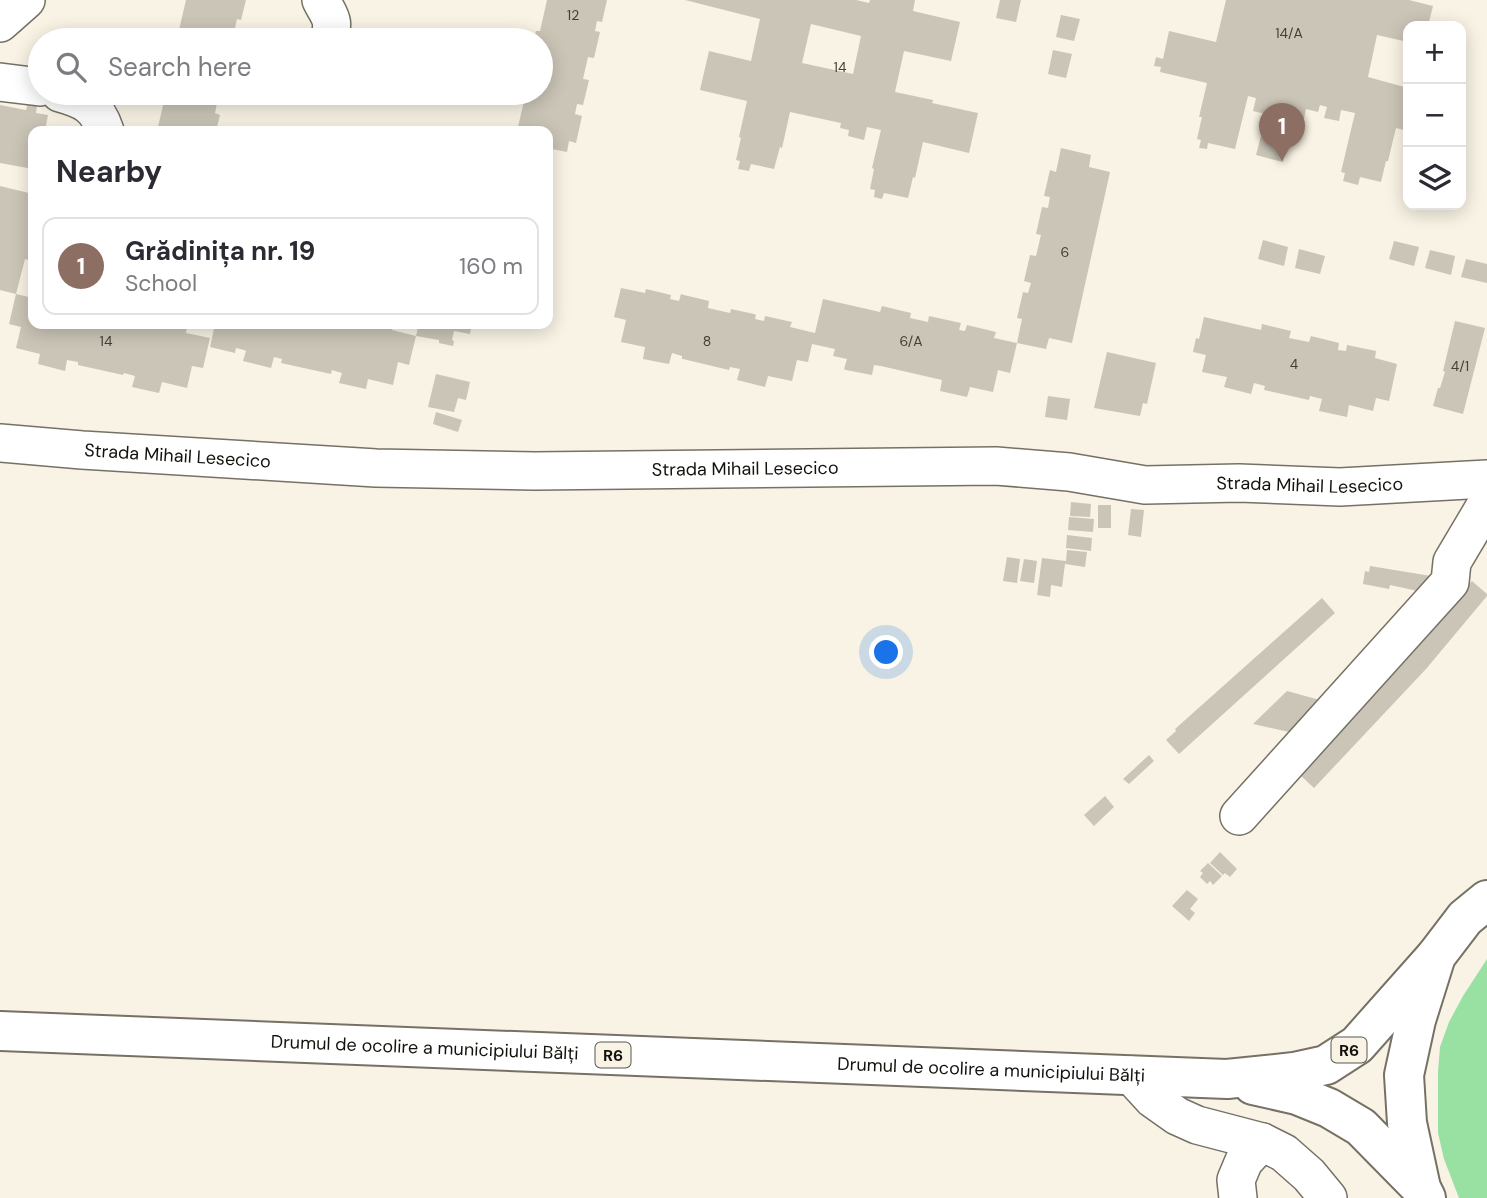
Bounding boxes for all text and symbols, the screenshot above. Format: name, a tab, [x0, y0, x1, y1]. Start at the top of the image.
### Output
house number: 12	[567, 6, 579, 24]
map controls	[1403, 21, 1466, 210]
button: +	[1403, 21, 1466, 84]
house number: 14/A	[1275, 24, 1303, 42]
search box	[28, 28, 553, 105]
icon: search	[52, 48, 90, 86]
text: Search here	[108, 50, 251, 84]
house number: 14	[834, 58, 847, 76]
button: −	[1403, 84, 1466, 147]
pin: 1	[1259, 103, 1305, 161]
button: layers	[1403, 147, 1466, 210]
text: Nearby	[56, 152, 162, 191]
text: Grădinița nr. 19	[125, 234, 315, 268]
house number: 6	[1061, 243, 1069, 261]
text: 1	[77, 251, 85, 281]
text: 160 m	[459, 251, 523, 281]
text: School	[125, 268, 197, 298]
house number: 14	[100, 332, 113, 350]
house number: 8	[703, 332, 711, 350]
house number: 6/A	[899, 332, 923, 350]
house number: 4	[1290, 355, 1299, 373]
house number: 4/1	[1451, 357, 1469, 375]
street label: Strada Mihail Lesecico	[84, 438, 272, 474]
street label: Strada Mihail Lesecico	[652, 456, 839, 482]
street label: Strada Mihail Lesecico	[1216, 471, 1404, 499]
your location	[869, 635, 903, 669]
street label: Drumul de ocolire a municipiului Bălți	[270, 1030, 579, 1066]
road number: R6	[1332, 1038, 1366, 1062]
road number: R6	[596, 1042, 630, 1068]
street label: Drumul de ocolire a municipiului Bălți	[837, 1052, 1146, 1088]

